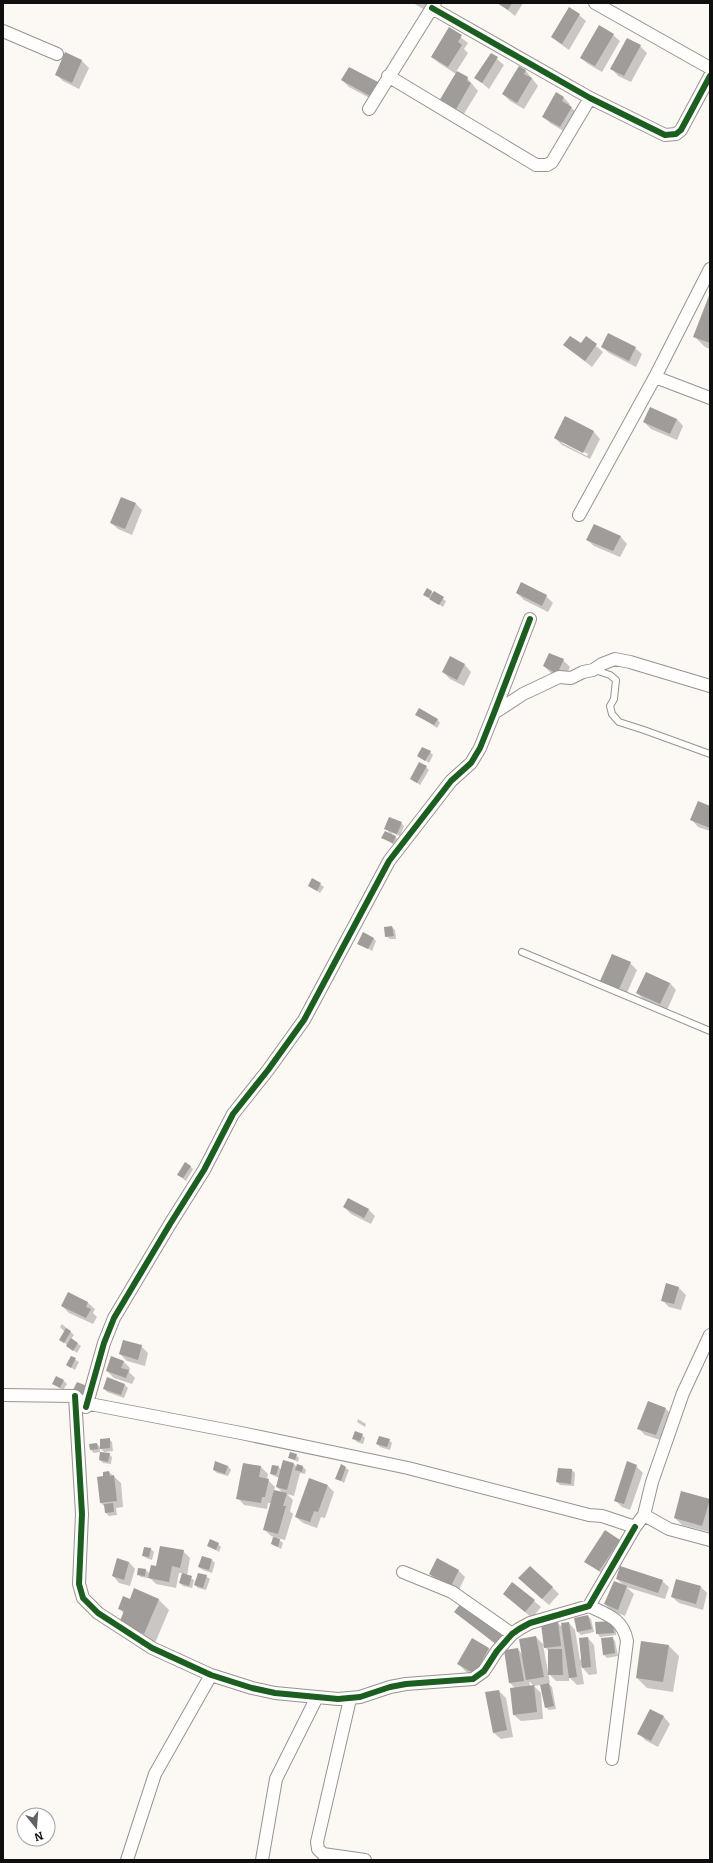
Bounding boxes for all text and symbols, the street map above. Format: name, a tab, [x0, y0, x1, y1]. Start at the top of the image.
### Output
north arrow	[16, 1807, 56, 1847]
text: N	[32, 1829, 45, 1844]

